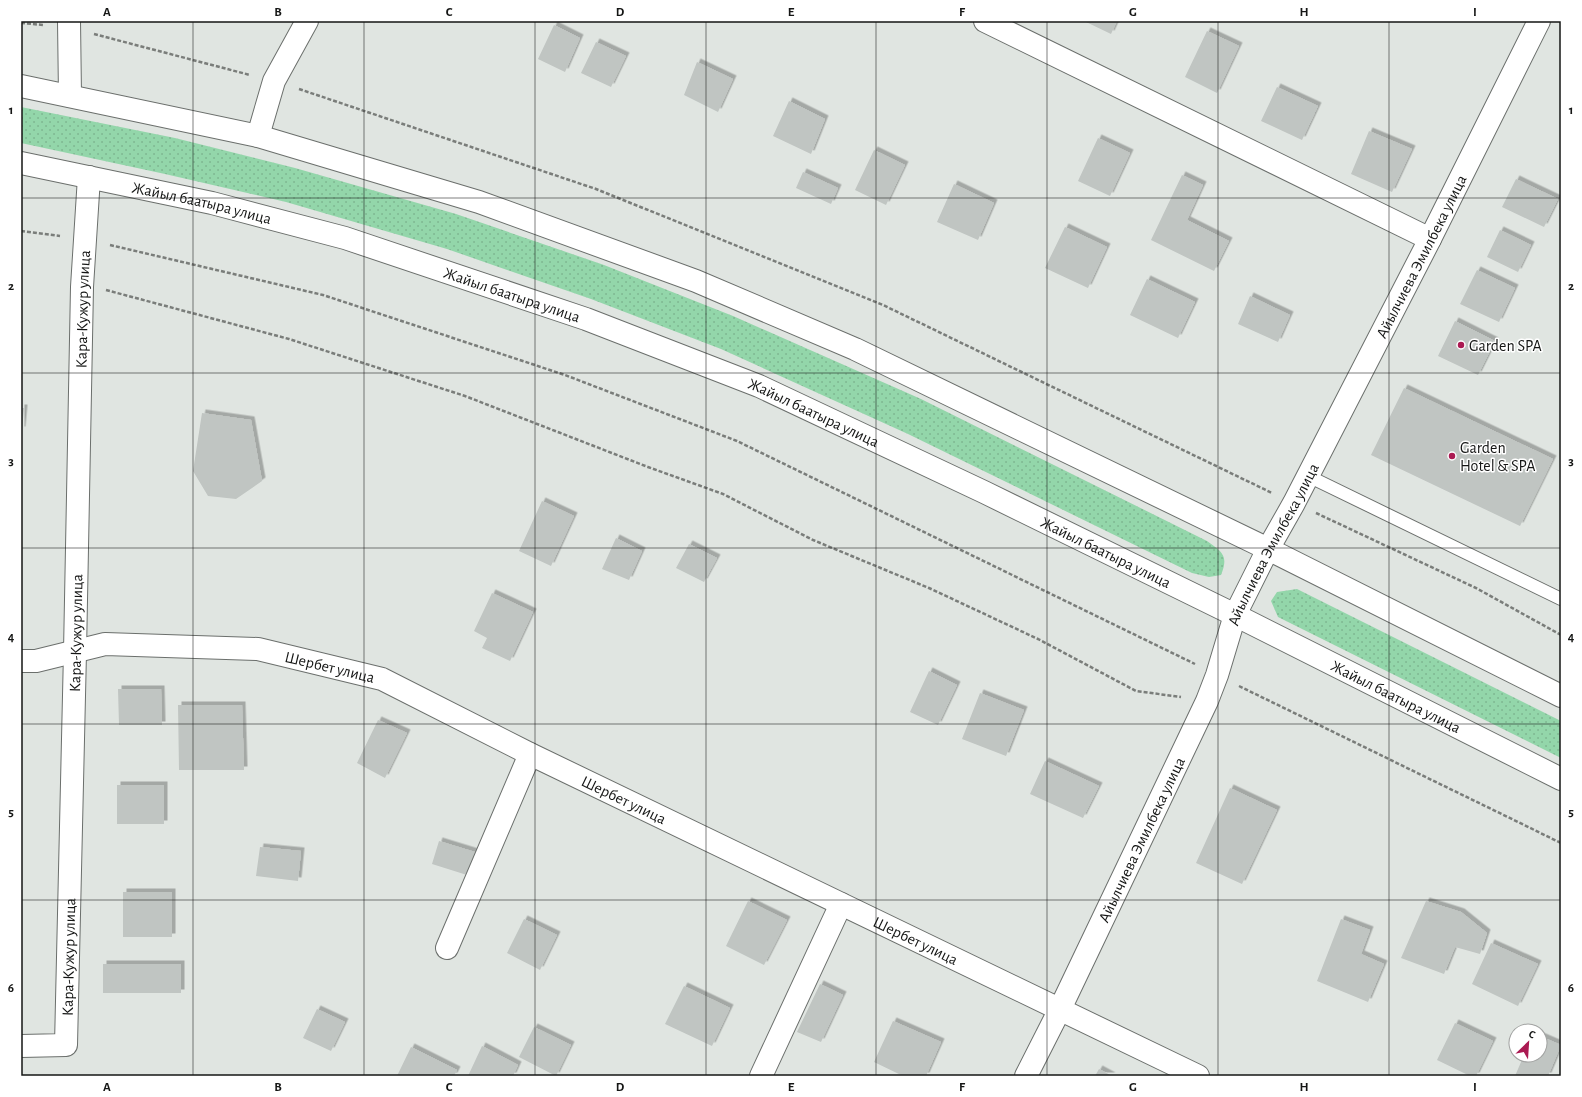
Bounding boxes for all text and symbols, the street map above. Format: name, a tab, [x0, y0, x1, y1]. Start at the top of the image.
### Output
text: A	[103, 6, 111, 19]
text: B	[274, 6, 282, 19]
text: C	[446, 6, 453, 19]
text: D	[616, 6, 625, 19]
text: E	[788, 6, 795, 19]
text: F	[959, 6, 966, 19]
text: G	[1129, 6, 1137, 19]
text: H	[1299, 6, 1309, 19]
text: I	[1473, 6, 1477, 19]
text: 1	[9, 104, 13, 117]
text: 1	[1569, 104, 1573, 117]
street label: Айылчиева Эмилбека улица	[1373, 172, 1470, 341]
street label: Жайыл баатыра улица	[130, 179, 273, 227]
street label: Кара-Кужур улица	[73, 250, 93, 368]
street label: Жайыл баатыра улица	[442, 265, 582, 325]
text: 2	[8, 280, 14, 293]
text: 2	[1568, 280, 1574, 293]
place label: Garden SPA	[1469, 338, 1542, 354]
marker: Garden SPA	[1456, 340, 1466, 350]
street label: Жайыл баатыра улица	[746, 376, 881, 450]
place label: Garden Hotel & SPA	[1460, 440, 1535, 474]
marker: Garden Hotel & SPA	[1447, 451, 1457, 461]
text: 3	[8, 455, 14, 468]
text: 3	[1568, 455, 1574, 468]
street label: Айылчиева Эмилбека улица	[1225, 461, 1322, 627]
street label: Жайыл баатыра улица	[1038, 514, 1173, 591]
street label: Кара-Кужур улица	[67, 574, 86, 692]
text: 4	[8, 631, 15, 644]
text: 4	[1568, 631, 1575, 644]
street label: Шербет улица	[283, 649, 376, 686]
street label: Жайыл баатыра улица	[1328, 658, 1463, 736]
street label: Айылчиева Эмилбека улица	[1096, 755, 1188, 925]
street label: Шербет улица	[579, 773, 668, 827]
text: 5	[8, 806, 14, 819]
text: 5	[1568, 806, 1574, 819]
street label: Кара-Кужур улица	[60, 898, 79, 1016]
street label: Шербет улица	[871, 914, 960, 968]
text: 6	[8, 982, 14, 995]
text: 6	[1568, 982, 1574, 995]
north arrow	[1508, 1023, 1548, 1063]
text: С	[1527, 1028, 1537, 1041]
text: A	[103, 1081, 111, 1094]
text: B	[274, 1081, 282, 1094]
text: C	[446, 1081, 453, 1094]
text: D	[616, 1081, 625, 1094]
text: E	[788, 1081, 795, 1094]
text: F	[959, 1081, 966, 1094]
text: G	[1129, 1081, 1137, 1094]
text: H	[1299, 1081, 1309, 1094]
text: I	[1473, 1081, 1477, 1094]

